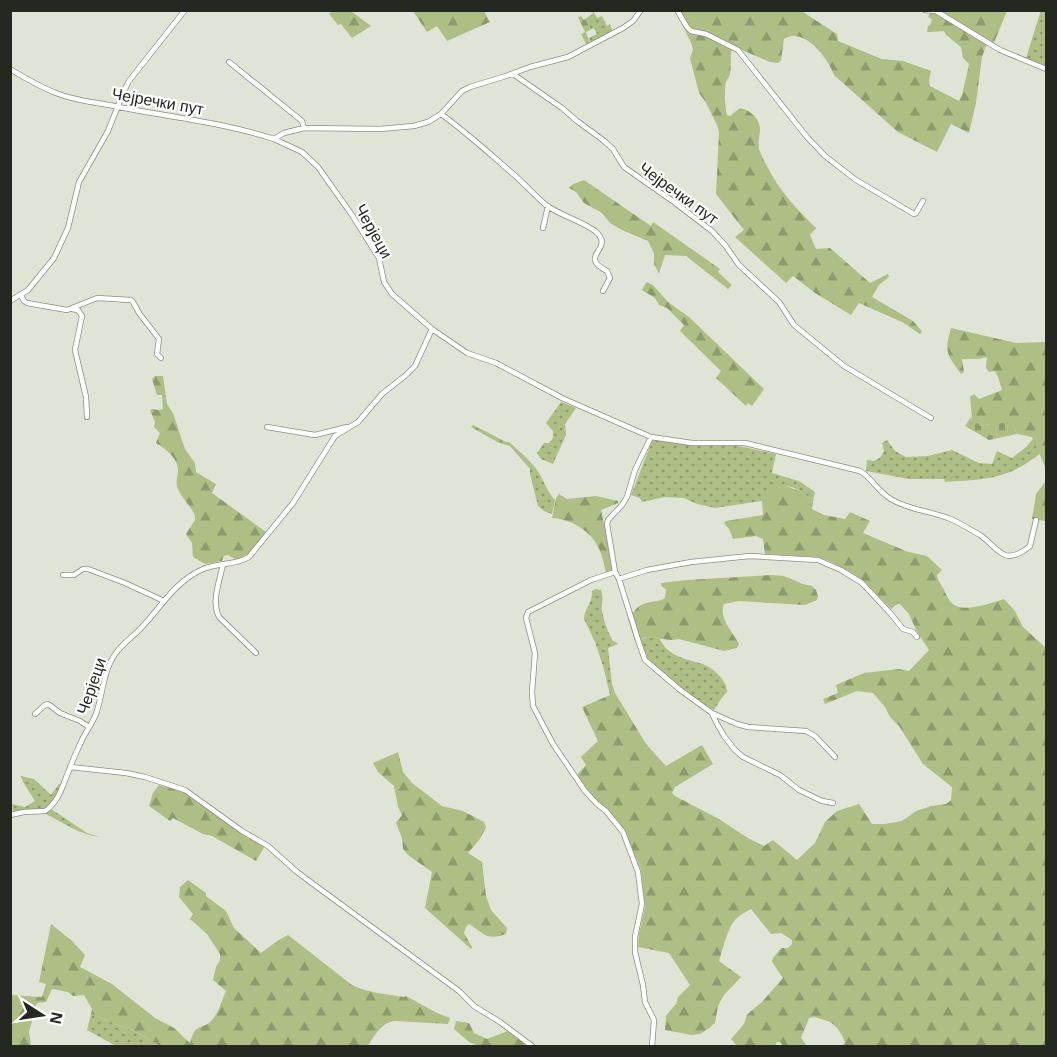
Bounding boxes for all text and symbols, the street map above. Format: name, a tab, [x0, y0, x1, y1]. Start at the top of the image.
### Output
street label: Чејречки пут	[111, 85, 206, 118]
street label: Чејречки пут	[636, 159, 722, 228]
street label: Черјеци	[352, 201, 395, 261]
street label: Черјеци	[74, 655, 109, 717]
north arrow	[12, 985, 72, 1045]
text: N	[47, 1011, 66, 1025]

